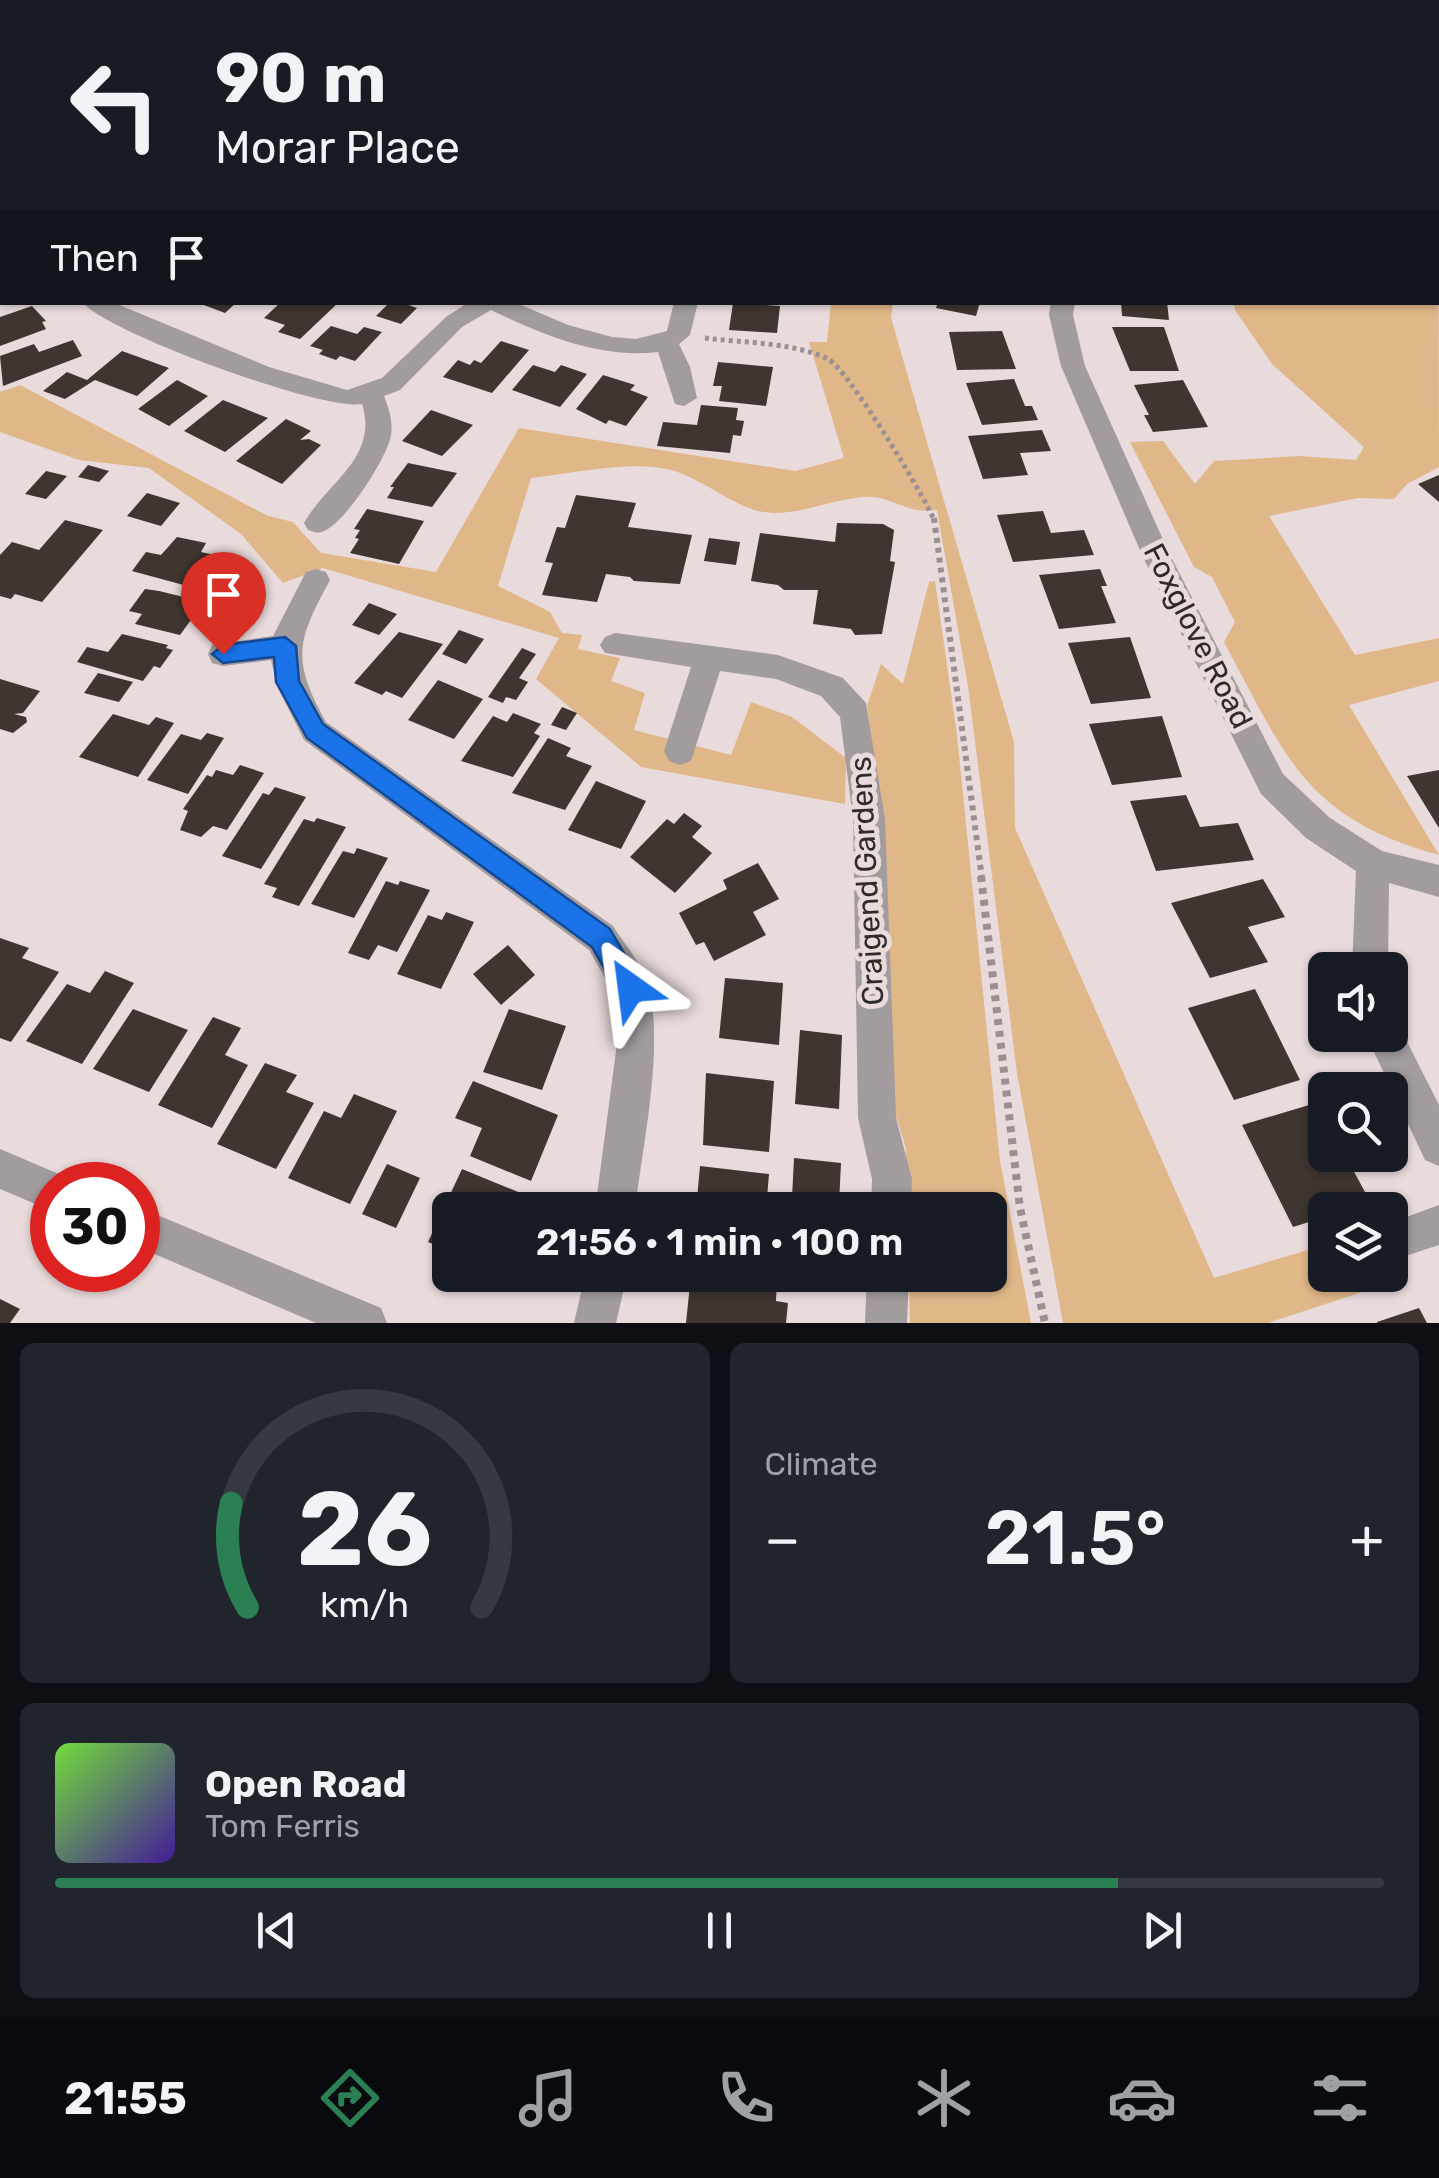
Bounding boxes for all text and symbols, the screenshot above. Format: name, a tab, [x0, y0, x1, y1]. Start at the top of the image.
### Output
text: 90 m	[215, 37, 387, 120]
icon: left	[50, 40, 180, 170]
text: Morar Place	[215, 121, 460, 174]
icon: arrive	[159, 230, 214, 285]
text: Then	[50, 235, 139, 281]
street label: Foxglove Road	[1136, 537, 1260, 735]
pin	[181, 552, 266, 655]
icon: arrive	[196, 567, 251, 622]
street label: Craigend Gardens	[843, 756, 891, 1006]
position arrow	[579, 936, 683, 1040]
map controls	[1308, 952, 1408, 1292]
button: sound	[1308, 952, 1408, 1052]
button: search	[1308, 1072, 1408, 1172]
speed limit sign: 30	[30, 1162, 160, 1292]
button: layers	[1308, 1192, 1408, 1292]
text: 21:56 · 1 min · 100 m	[536, 1219, 903, 1265]
text: Climate	[765, 1445, 878, 1483]
text: 26	[297, 1468, 432, 1591]
text: 21.5°	[984, 1494, 1166, 1583]
text: −	[765, 1507, 800, 1572]
text: +	[1350, 1507, 1384, 1572]
text: km/h	[320, 1584, 409, 1626]
text: Open Road	[205, 1761, 407, 1807]
text: Tom Ferris	[205, 1807, 360, 1845]
icon: previous	[249, 1903, 304, 1958]
icon: pause	[692, 1903, 747, 1958]
icon: next	[1135, 1903, 1190, 1958]
icon: directions	[315, 2063, 385, 2133]
icon: music	[513, 2063, 583, 2133]
icon: phone	[711, 2063, 781, 2133]
icon: climate	[909, 2063, 979, 2133]
icon: car	[1107, 2063, 1177, 2133]
icon: filters	[1305, 2063, 1375, 2133]
text: 21:55	[64, 2072, 187, 2125]

